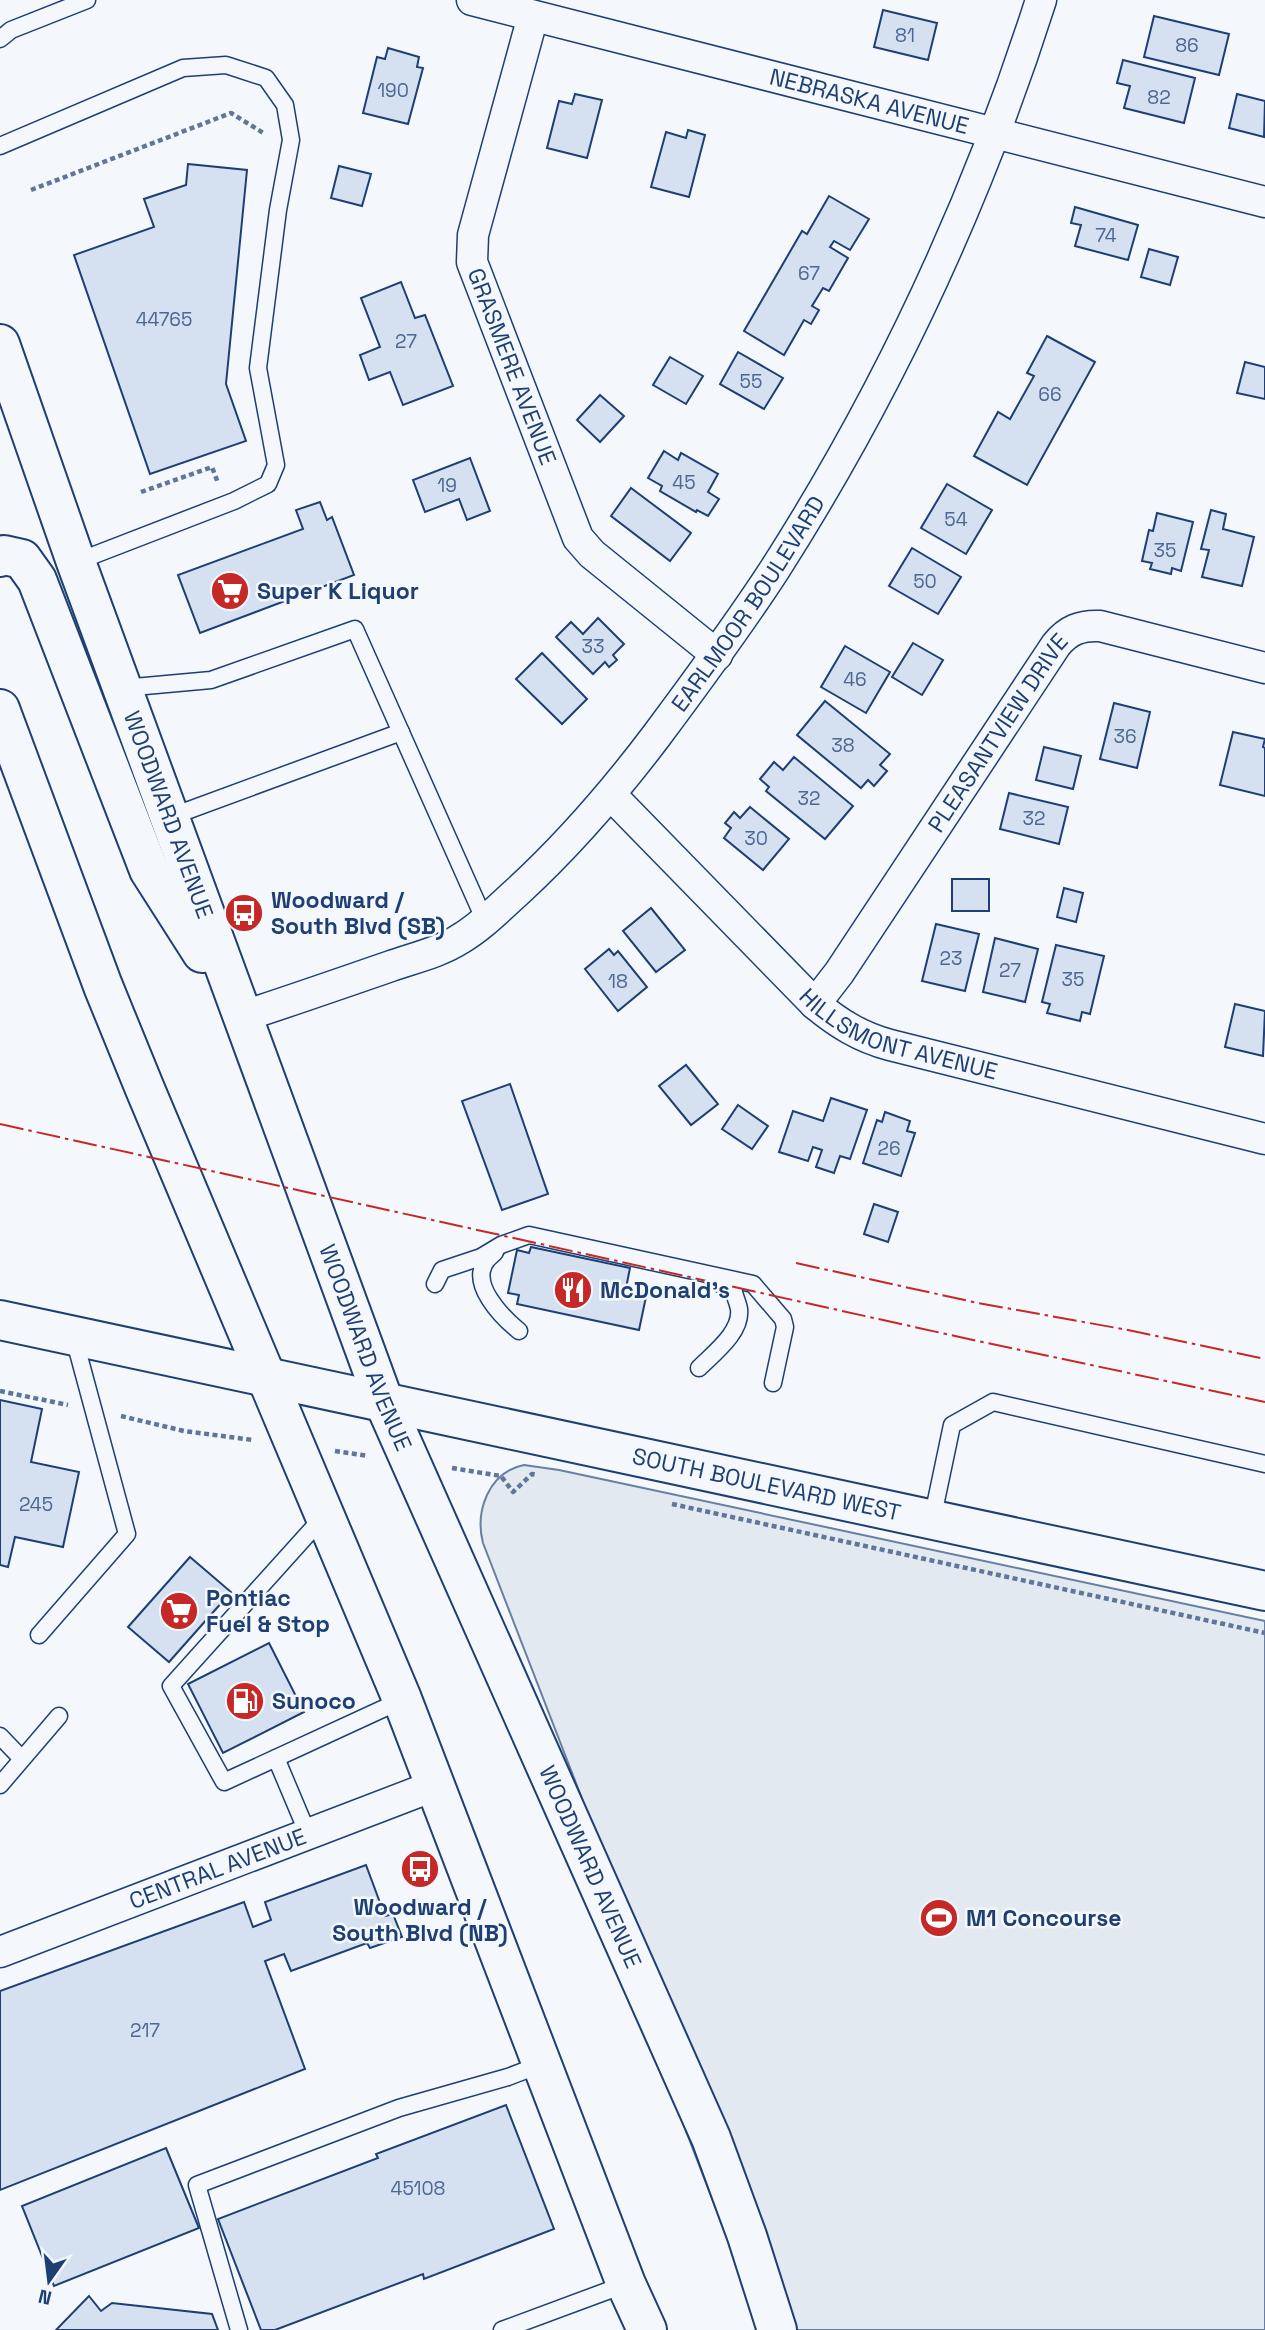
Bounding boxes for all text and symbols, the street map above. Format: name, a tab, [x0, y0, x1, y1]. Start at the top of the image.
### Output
house number: 81	[895, 23, 915, 48]
house number: 86	[1175, 33, 1199, 58]
street label: NEBRASKA AVENUE	[767, 61, 972, 141]
house number: 190	[377, 78, 409, 103]
house number: 82	[1147, 85, 1171, 110]
house number: 74	[1095, 223, 1117, 248]
house number: 67	[798, 261, 820, 286]
street label: GRASMERE AVENUE	[461, 264, 563, 469]
house number: 44765	[136, 307, 192, 332]
house number: 27	[395, 329, 417, 354]
house number: 55	[740, 369, 762, 394]
house number: 66	[1038, 382, 1062, 407]
house number: 45	[672, 470, 696, 495]
house number: 19	[437, 473, 457, 498]
street label: EARLMOOR BOULEVARD	[665, 490, 831, 718]
house number: 54	[944, 507, 968, 532]
house number: 35	[1154, 538, 1176, 563]
house number: 50	[913, 569, 937, 594]
supermarket icon: Super K Liquor	[209, 570, 251, 612]
place label: Super K Liquor	[257, 576, 419, 606]
street label: PLEASANTVIEW DRIVE	[921, 627, 1074, 838]
house number: 33	[582, 634, 604, 659]
house number: 46	[843, 667, 867, 692]
street label: WOODWARD AVENUE	[117, 707, 220, 923]
house number: 36	[1113, 724, 1137, 749]
house number: 38	[831, 733, 855, 758]
house number: 32	[798, 786, 820, 811]
house number: 32	[1023, 806, 1045, 831]
house number: 30	[744, 826, 768, 851]
place label: Woodward / South Blvd (SB)	[271, 885, 445, 941]
bus stop icon: Woodward / South Blvd (SB)	[223, 892, 265, 934]
house number: 23	[940, 946, 962, 971]
house number: 27	[999, 958, 1021, 983]
house number: 35	[1062, 967, 1084, 992]
house number: 18	[608, 969, 628, 994]
street label: HILLSMONT AVENUE	[793, 982, 1001, 1086]
house number: 26	[877, 1136, 901, 1161]
street label: WOODWARD AVENUE	[312, 1240, 419, 1455]
restaurant icon: McDonald's	[552, 1269, 594, 1311]
place label: McDonald's	[600, 1275, 730, 1305]
street label: SOUTH BOULEVARD WEST	[630, 1441, 904, 1528]
house number: 245	[19, 1492, 53, 1517]
place label: Pontiac Fuel & Stop	[206, 1583, 330, 1639]
supermarket icon: Pontiac Fuel & Stop	[158, 1590, 200, 1632]
fuel station icon: Sunoco	[224, 1680, 266, 1722]
place label: Sunoco	[272, 1686, 356, 1716]
street label: WOODWARD AVENUE	[532, 1761, 649, 1973]
street label: CENTRAL AVENUE	[125, 1821, 310, 1916]
bus stop icon: Woodward / South Blvd (NB)	[399, 1848, 441, 1890]
place label: Woodward / South Blvd (NB)	[332, 1892, 508, 1948]
sports icon: M1 Concourse	[918, 1897, 960, 1939]
place label: M1 Concourse	[966, 1903, 1121, 1933]
house number: 217	[130, 2018, 160, 2043]
house number: 45108	[391, 2176, 445, 2201]
north arrow	[14, 2246, 84, 2316]
text: N	[36, 2283, 54, 2311]

